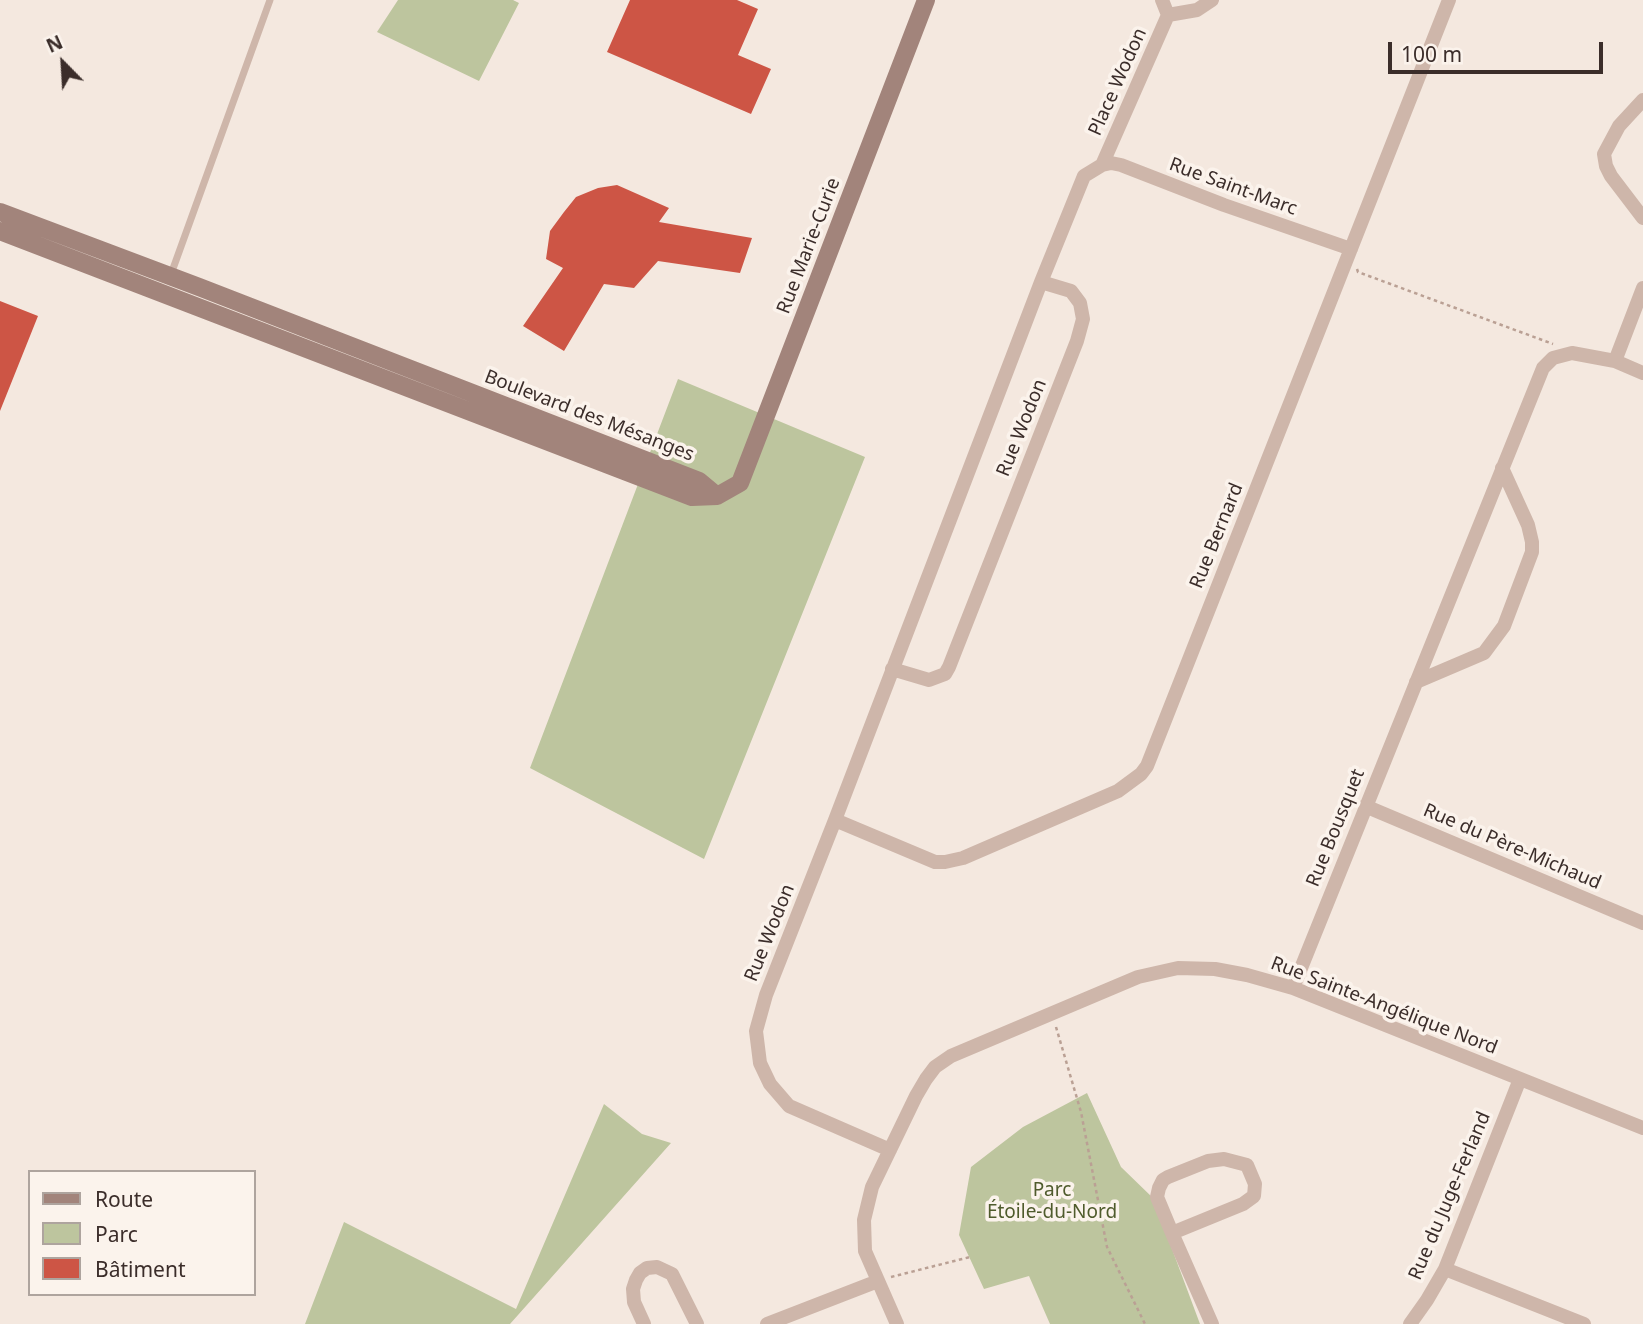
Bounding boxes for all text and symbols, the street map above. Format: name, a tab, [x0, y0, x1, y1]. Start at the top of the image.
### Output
street label: Place Wodon	[1084, 25, 1152, 139]
north arrow	[28, 28, 98, 98]
scale bar	[1391, 28, 1606, 72]
text: N	[42, 29, 67, 59]
text: 100 m	[1401, 40, 1462, 68]
street label: Rue Saint-Marc	[1166, 153, 1300, 221]
street label: Rue Marie-Curie	[773, 175, 845, 317]
street label: Boulevard des Mésanges	[481, 365, 697, 467]
street label: Rue Wodon	[992, 376, 1052, 480]
street label: Rue Bernard	[1186, 480, 1248, 592]
street label: Rue Bousquet	[1302, 766, 1370, 890]
street label: Rue du Père-Michaud	[1420, 799, 1604, 895]
street label: Rue Wodon	[740, 881, 800, 985]
street label: Rue Sainte-Angélique Nord	[1267, 952, 1501, 1060]
street label: Rue du Juge-Ferland	[1404, 1108, 1496, 1284]
legend	[28, 1170, 256, 1296]
park label: Parc Étoile-du-Nord	[987, 1180, 1117, 1224]
text: Route	[95, 1185, 153, 1213]
text: Parc	[95, 1220, 138, 1248]
text: Bâtiment	[95, 1255, 185, 1283]

